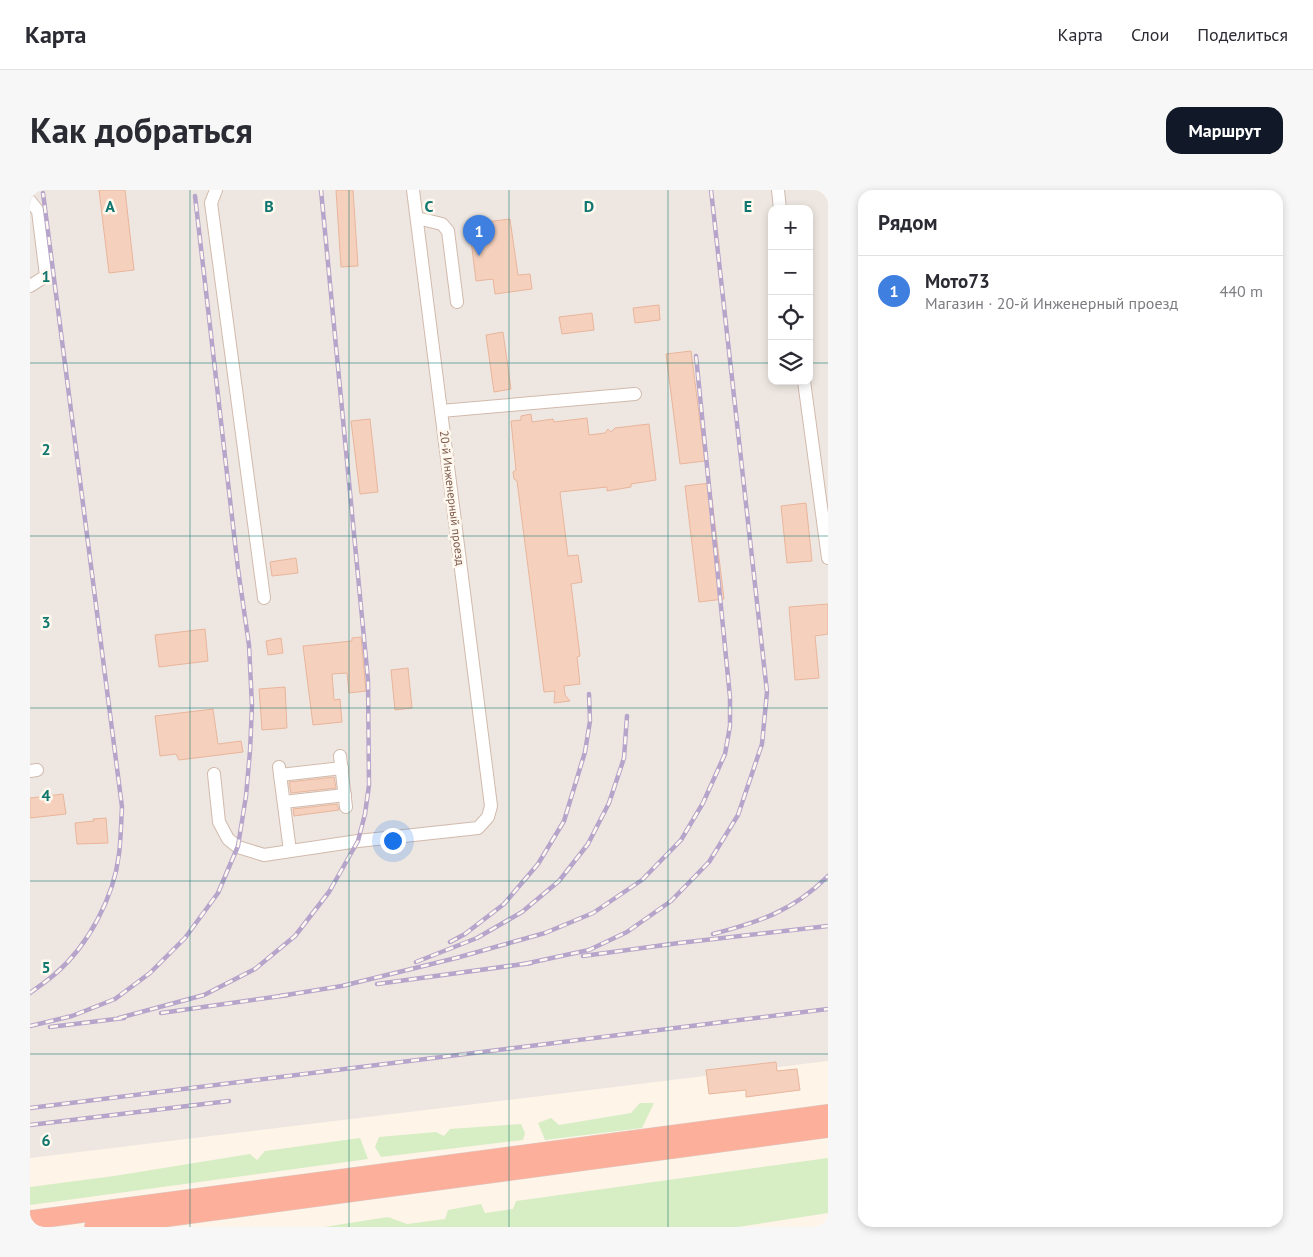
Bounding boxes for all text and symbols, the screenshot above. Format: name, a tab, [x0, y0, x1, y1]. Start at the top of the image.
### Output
text: Карта	[25, 19, 87, 50]
text: Карта	[1058, 23, 1103, 46]
text: Слои	[1131, 23, 1169, 46]
text: Поделиться	[1197, 23, 1288, 46]
text: Как добраться	[30, 107, 253, 153]
button: Маршрут	[1166, 107, 1283, 154]
text: A	[105, 196, 115, 216]
text: B	[264, 196, 274, 216]
text: C	[425, 196, 434, 216]
text: D	[584, 196, 594, 216]
text: E	[744, 196, 752, 216]
map controls	[768, 205, 813, 385]
button: +	[768, 205, 813, 250]
text: Рядом	[878, 209, 937, 236]
pin: 1	[463, 215, 495, 256]
button: −	[768, 250, 813, 295]
text: 1	[41, 266, 51, 286]
text: Мото73	[925, 269, 990, 293]
text: 1	[889, 281, 899, 301]
text: 440 m	[1220, 281, 1263, 301]
text: Магазин · 20-й Инженерный проезд	[925, 293, 1178, 313]
button: locate	[768, 295, 813, 340]
button: layers	[768, 340, 813, 385]
street label: 20-й Инженерный проезд	[437, 429, 468, 567]
text: 2	[41, 439, 51, 459]
text: 3	[41, 612, 51, 632]
text: 4	[41, 785, 51, 805]
your location	[380, 828, 406, 854]
text: 5	[41, 957, 51, 977]
text: 6	[41, 1130, 51, 1150]

